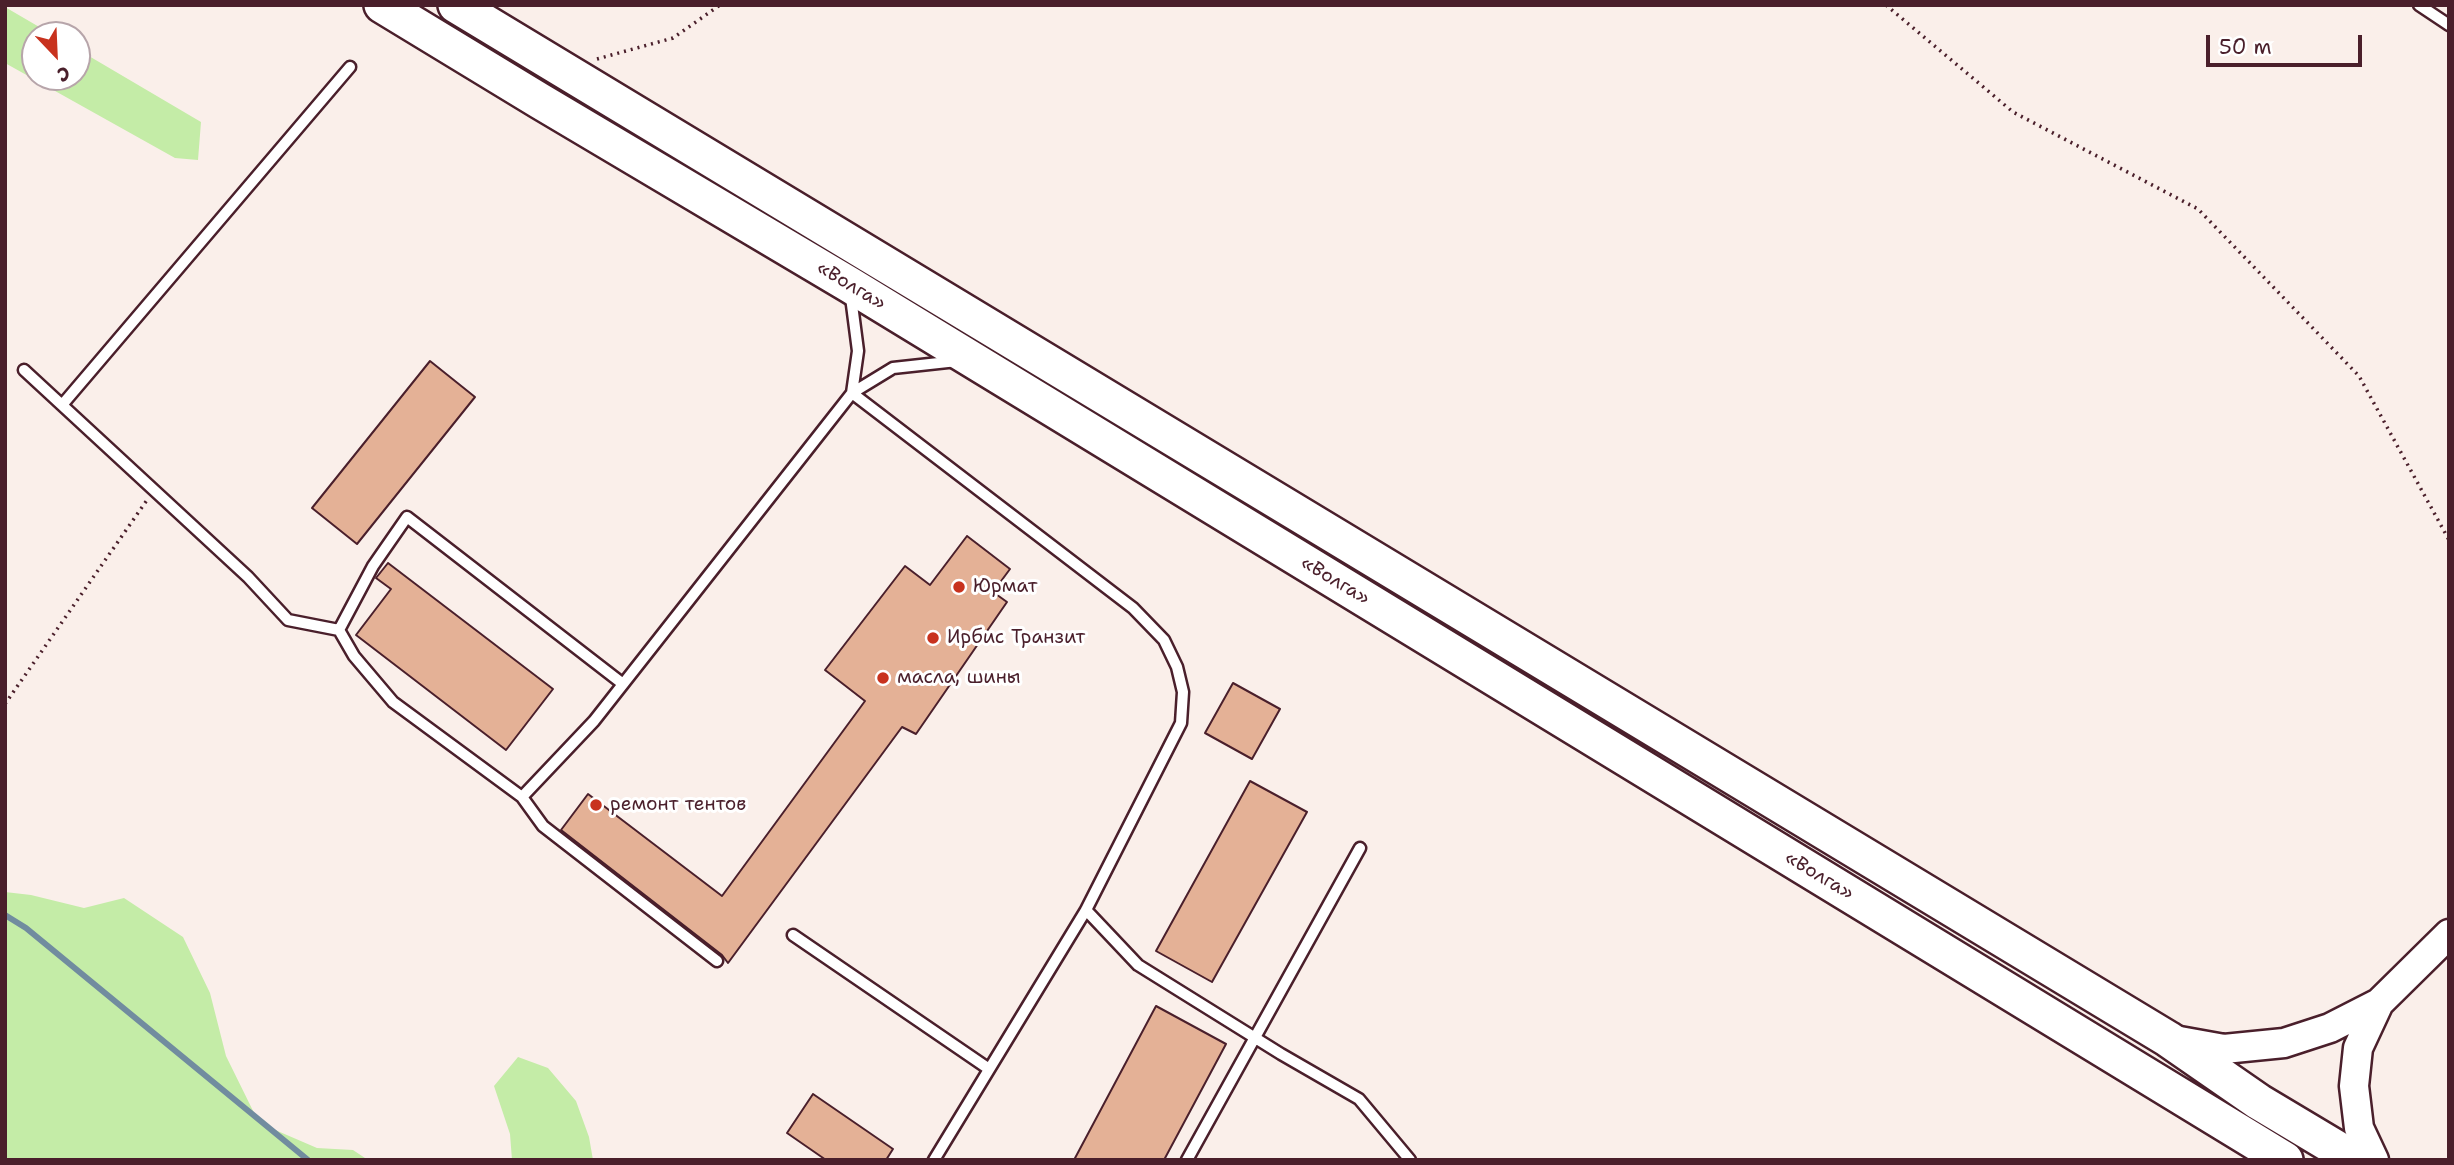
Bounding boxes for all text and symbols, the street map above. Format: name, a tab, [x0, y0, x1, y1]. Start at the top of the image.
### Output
north arrow	[21, 21, 91, 91]
scale bar	[2209, 21, 2365, 65]
text: 50 m	[2219, 33, 2272, 61]
text: С	[53, 60, 74, 88]
street label: «Волга»	[813, 257, 889, 315]
street label: «Волга»	[1297, 552, 1373, 610]
place label: Юрмат	[973, 576, 1037, 598]
marker: Юрмат	[951, 579, 967, 595]
place label: Ирбис Транзит	[947, 627, 1085, 649]
marker: Ирбис Транзит	[925, 630, 941, 646]
place label: масла, шины	[897, 667, 1021, 689]
marker: масла, шины	[875, 670, 891, 686]
place label: ремонт тентов	[610, 794, 746, 816]
marker: ремонт тентов	[588, 797, 604, 813]
street label: «Волга»	[1781, 847, 1857, 905]

